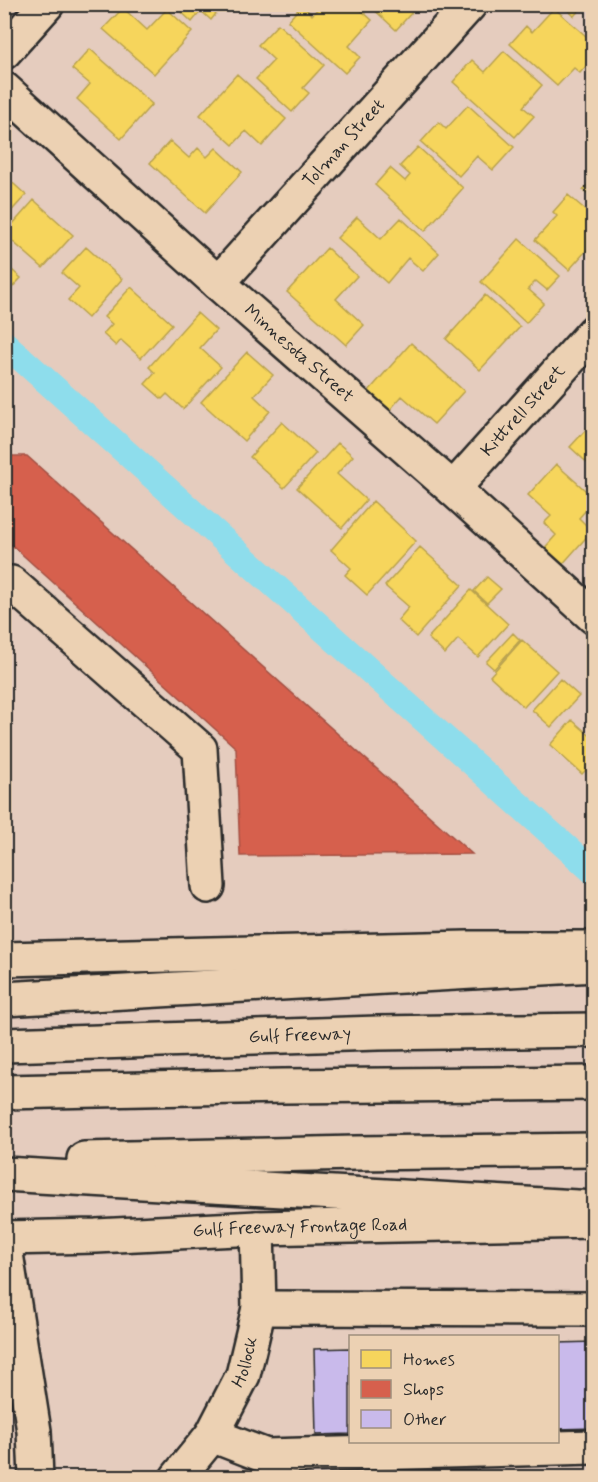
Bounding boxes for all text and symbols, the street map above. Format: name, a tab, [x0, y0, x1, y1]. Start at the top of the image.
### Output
street label: Tolman Street	[298, 94, 391, 193]
street label: Minnesota Street	[239, 299, 359, 408]
street label: Kittrell Street	[476, 360, 571, 462]
street label: Gulf Freeway	[248, 1022, 352, 1049]
street label: Gulf Freeway Frontage Road	[192, 1213, 407, 1243]
street label: Hollock	[226, 1334, 264, 1392]
legend	[349, 1335, 559, 1443]
text: Homes	[403, 1348, 455, 1372]
text: Shops	[403, 1378, 444, 1402]
text: Other	[403, 1408, 447, 1432]

